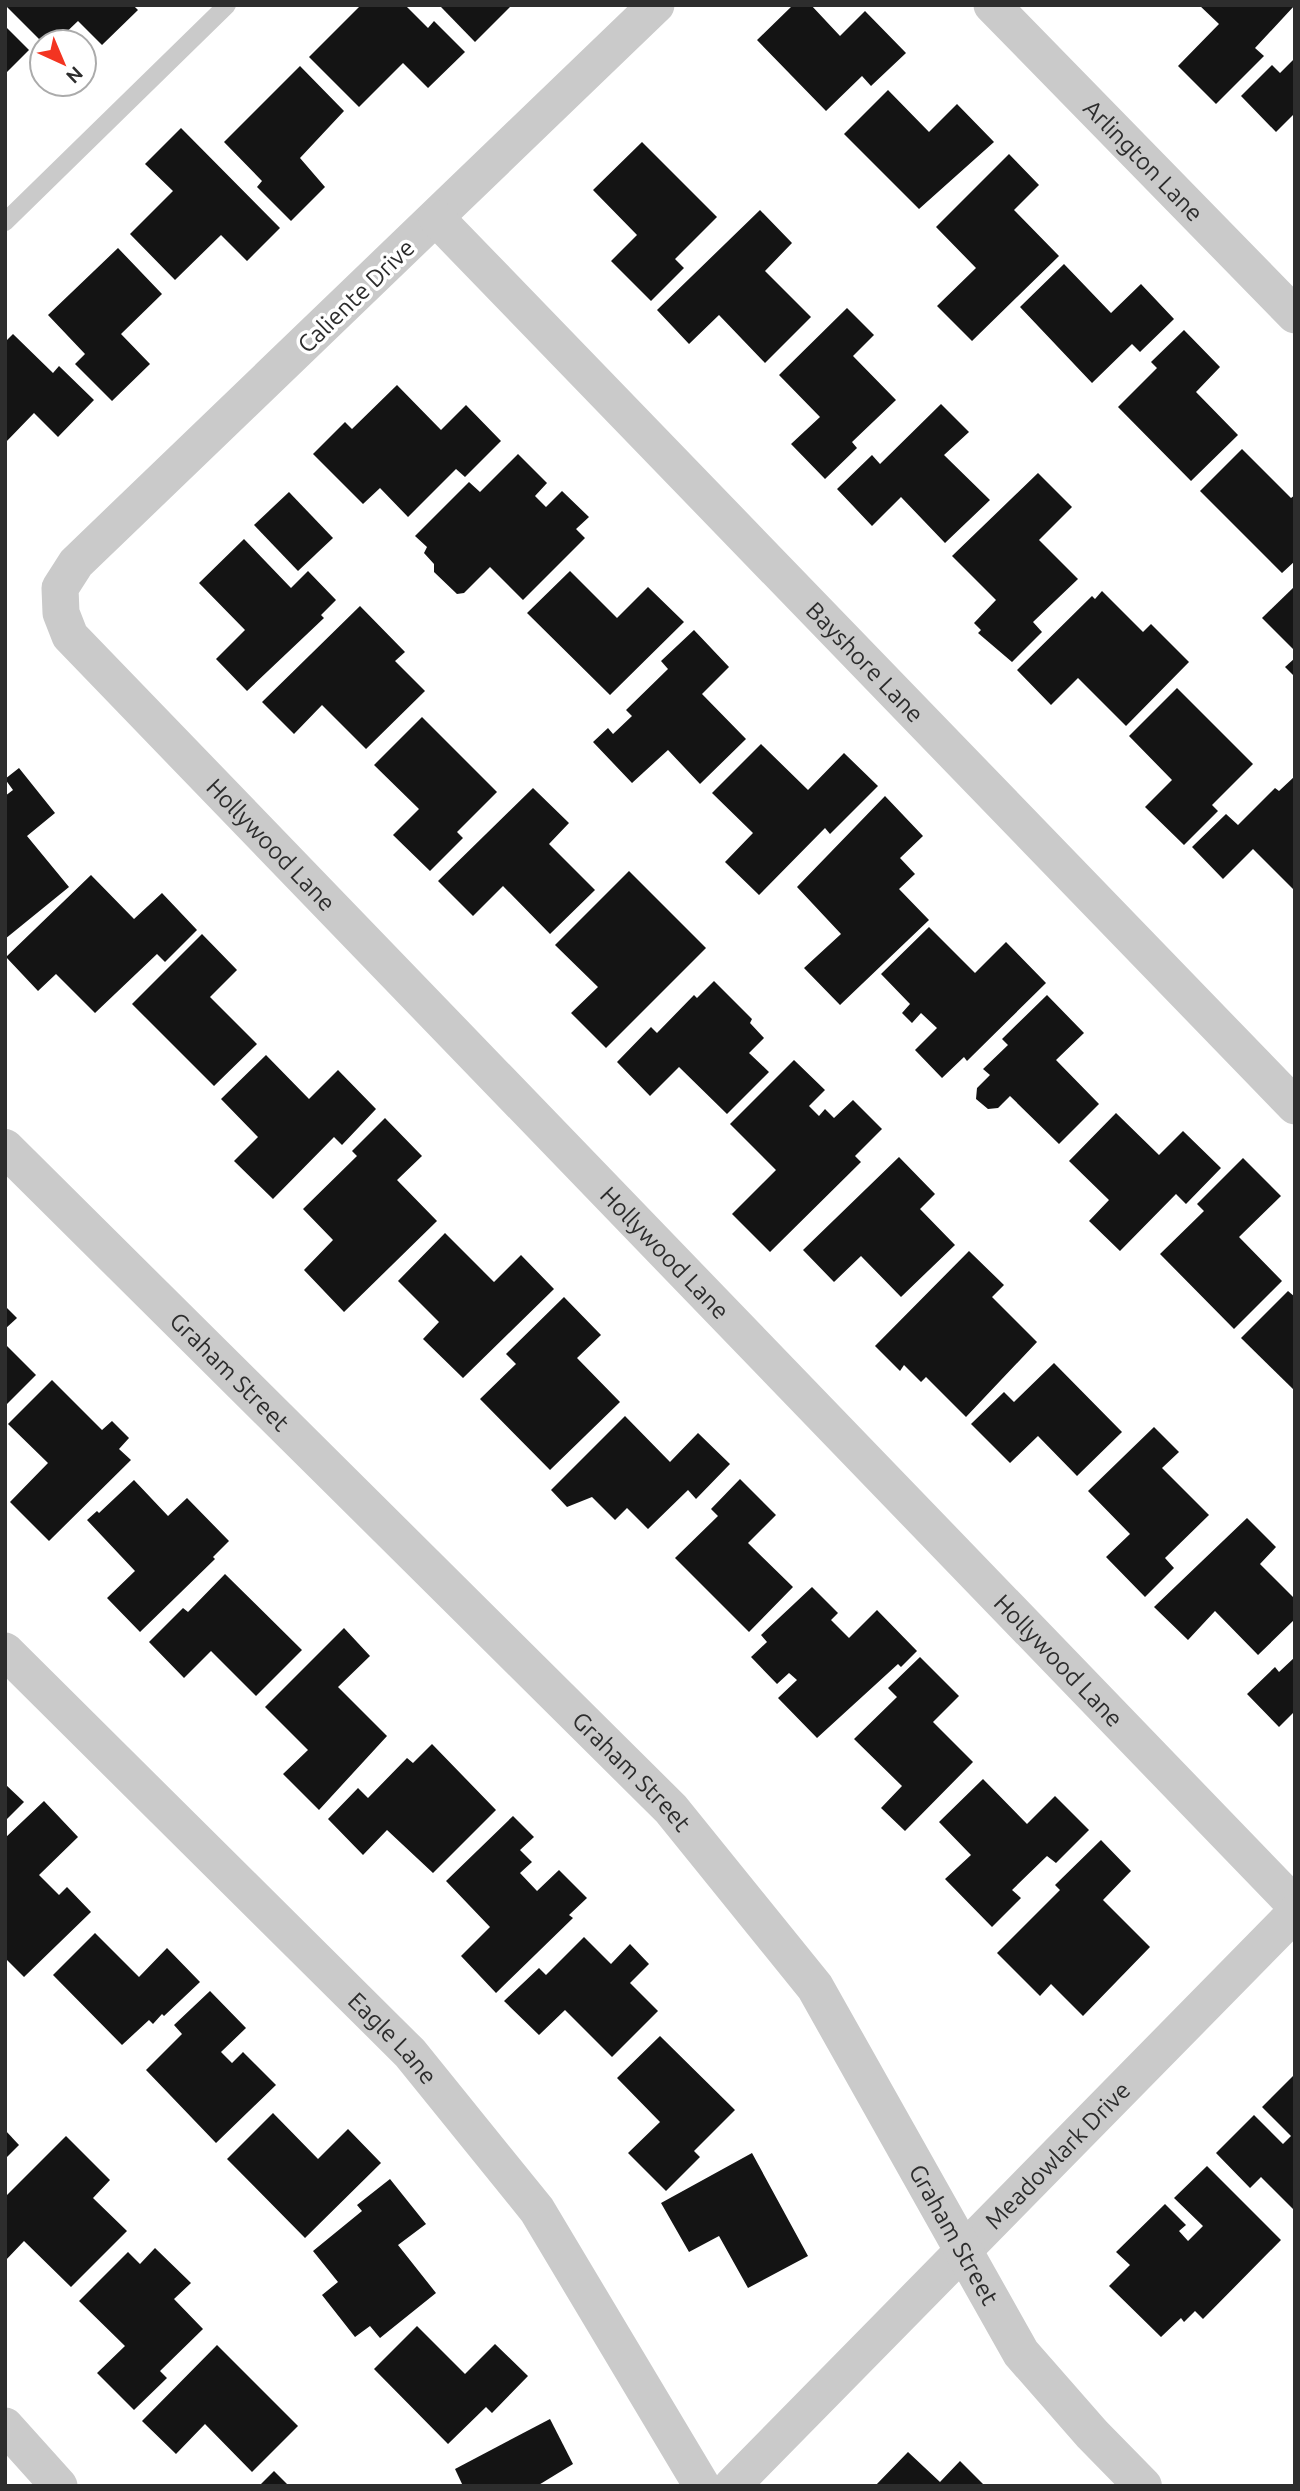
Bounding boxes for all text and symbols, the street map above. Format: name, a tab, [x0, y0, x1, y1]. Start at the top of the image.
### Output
north arrow	[28, 28, 98, 98]
text: N	[62, 62, 88, 88]
street label: Arlington Lane	[1079, 94, 1209, 226]
street label: Caliente Drive	[292, 234, 420, 358]
street label: Bayshore Lane	[801, 596, 929, 727]
street label: Hollywood Lane	[201, 773, 341, 916]
street label: Hollywood Lane	[595, 1181, 735, 1324]
street label: Graham Street	[165, 1307, 295, 1436]
street label: Hollywood Lane	[989, 1589, 1129, 1732]
street label: Graham Street	[567, 1706, 697, 1837]
street label: Eagle Lane	[343, 1987, 443, 2089]
street label: Meadowlark Drive	[979, 2076, 1135, 2234]
street label: Graham Street	[904, 2159, 1005, 2310]

